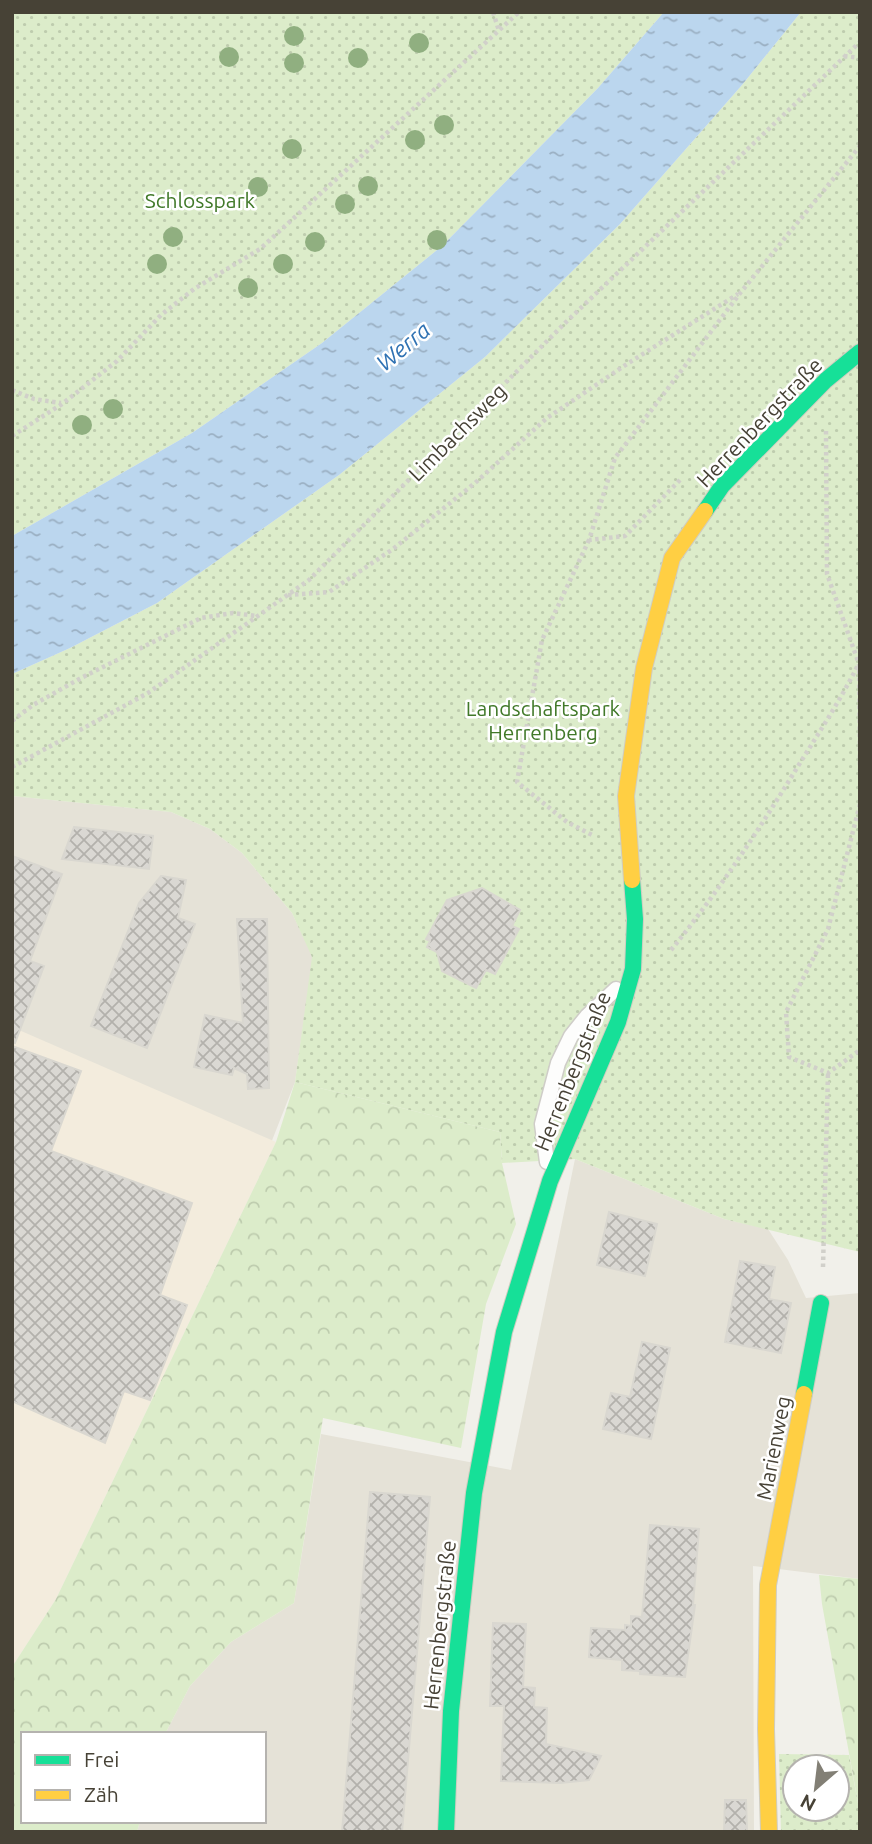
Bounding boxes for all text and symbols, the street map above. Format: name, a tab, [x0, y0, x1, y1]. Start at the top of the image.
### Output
park label: Schlosspark	[145, 188, 256, 212]
water label: Werra	[371, 317, 435, 375]
street label: Herrenbergstraße	[691, 353, 827, 491]
street label: Limbachsweg	[403, 378, 511, 486]
park label: Landschaftspark Herrenberg	[466, 696, 621, 744]
street label: Herrenbergstraße	[529, 988, 615, 1154]
street label: Marienweg	[751, 1394, 795, 1502]
street label: Herrenbergstraße	[418, 1539, 460, 1711]
legend	[21, 1732, 266, 1823]
text: Frei	[84, 1747, 119, 1771]
north arrow	[781, 1753, 851, 1823]
text: Zäh	[84, 1782, 119, 1806]
text: N	[797, 1790, 819, 1816]

